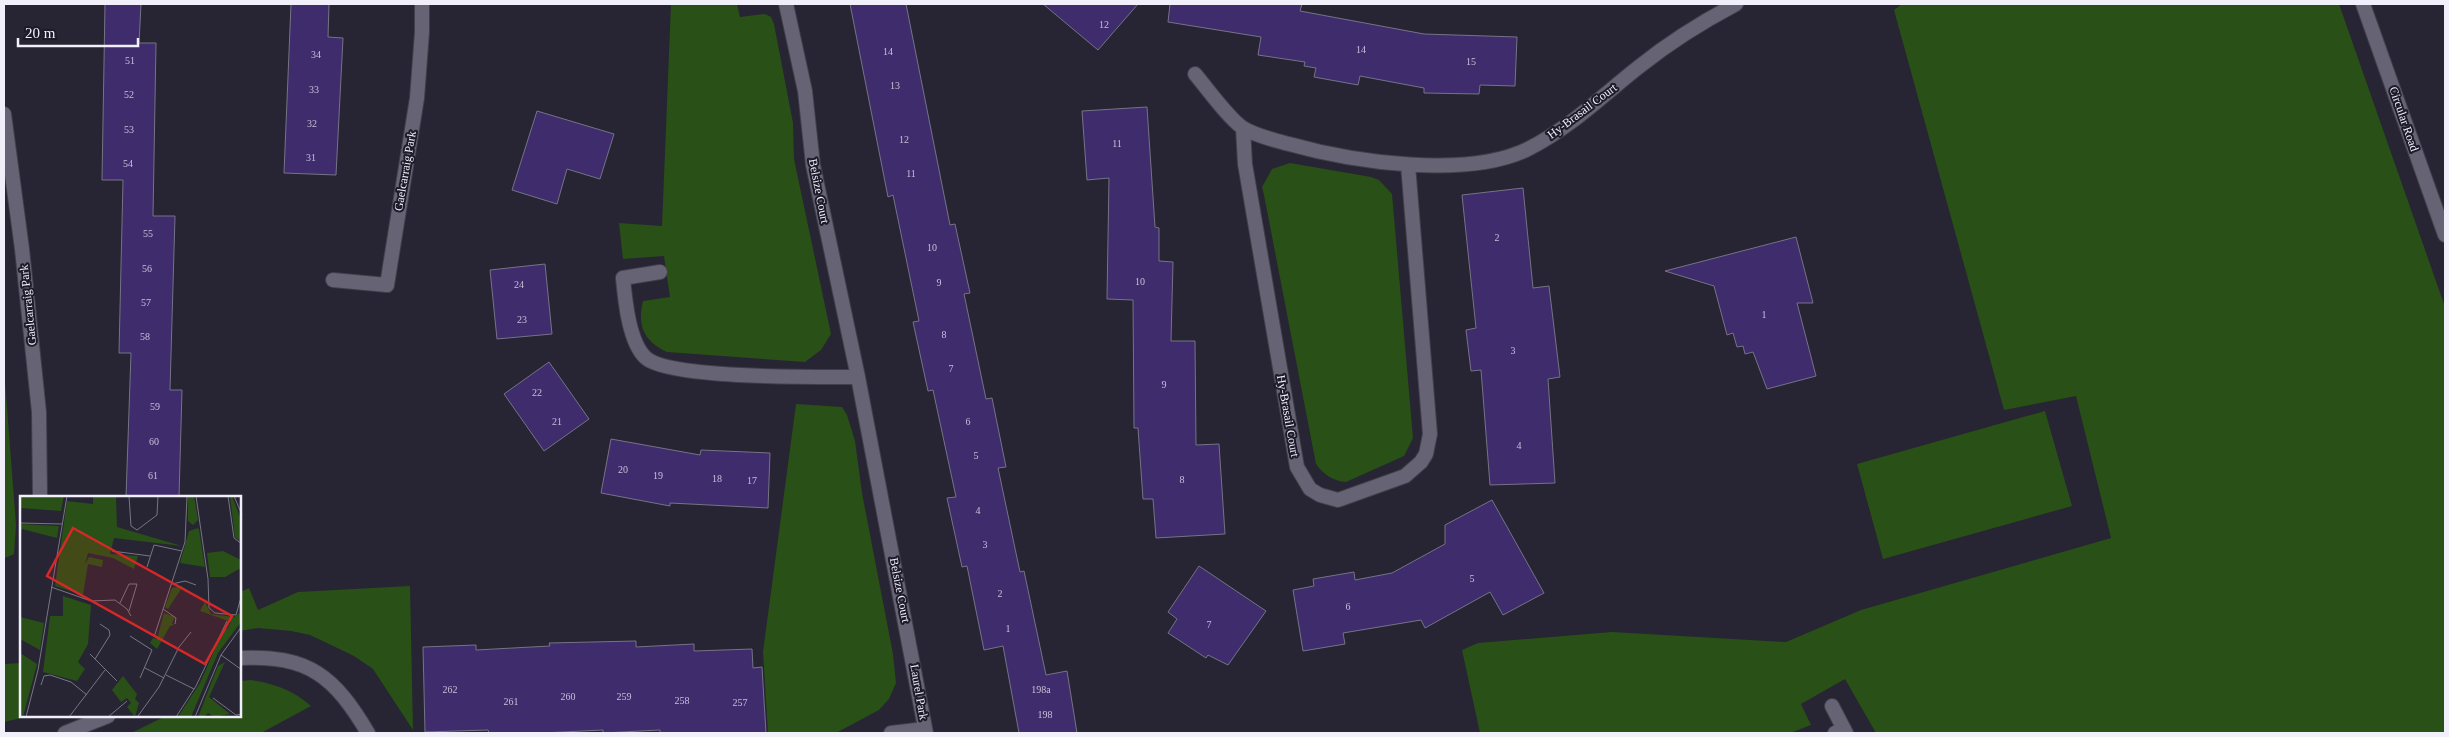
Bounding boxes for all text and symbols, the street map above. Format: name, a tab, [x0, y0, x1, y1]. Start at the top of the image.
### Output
scale bar	[18, 15, 138, 47]
house number: 12	[1099, 19, 1109, 30]
text: 20 m	[25, 25, 56, 41]
house number: 14	[1356, 44, 1366, 55]
house number: 14	[883, 46, 893, 57]
house number: 34	[311, 49, 321, 60]
house number: 51	[125, 55, 135, 66]
house number: 15	[1466, 56, 1476, 67]
house number: 13	[890, 80, 900, 91]
street label: Hy-Brasail Court	[1545, 80, 1620, 142]
house number: 33	[309, 84, 319, 95]
street label: Circular Road	[2386, 85, 2422, 153]
house number: 52	[124, 89, 134, 100]
house number: 32	[307, 118, 317, 129]
house number: 53	[124, 124, 134, 135]
street label: Gaelcarraig Park	[391, 130, 419, 212]
house number: 12	[899, 134, 909, 145]
house number: 11	[1112, 138, 1122, 149]
house number: 31	[306, 152, 316, 163]
street label: Belsize Court	[806, 157, 832, 225]
house number: 54	[123, 158, 133, 169]
house number: 11	[906, 168, 916, 179]
house number: 55	[143, 228, 153, 239]
house number: 2	[1495, 232, 1500, 243]
house number: 10	[927, 242, 937, 253]
house number: 56	[142, 263, 152, 274]
street label: Gaelcarraig Park	[17, 264, 39, 346]
house number: 10	[1135, 276, 1145, 287]
house number: 9	[937, 277, 942, 288]
house number: 24	[514, 279, 524, 290]
house number: 57	[141, 297, 151, 308]
house number: 1	[1762, 309, 1767, 320]
house number: 23	[517, 314, 527, 325]
house number: 8	[942, 329, 947, 340]
house number: 58	[140, 331, 150, 342]
house number: 3	[1511, 345, 1516, 356]
house number: 7	[949, 363, 954, 374]
street label: Hy-Brasail Court	[1274, 374, 1302, 459]
house number: 9	[1162, 379, 1167, 390]
house number: 22	[532, 387, 542, 398]
house number: 59	[150, 401, 160, 412]
house number: 21	[552, 416, 562, 427]
house number: 6	[966, 416, 971, 427]
house number: 60	[149, 436, 159, 447]
house number: 4	[1517, 440, 1522, 451]
house number: 5	[974, 450, 979, 461]
house number: 20	[618, 464, 628, 475]
house number: 61	[148, 470, 158, 481]
house number: 19	[653, 470, 663, 481]
house number: 18	[712, 473, 722, 484]
house number: 8	[1180, 474, 1185, 485]
house number: 17	[747, 475, 757, 486]
inset map	[20, 496, 241, 717]
house number: 4	[976, 505, 981, 516]
house number: 3	[983, 539, 988, 550]
street label: Belsize Court	[887, 556, 913, 624]
house number: 5	[1470, 573, 1475, 584]
house number: 2	[998, 588, 1003, 599]
house number: 6	[1346, 601, 1351, 612]
house number: 7	[1207, 619, 1212, 630]
house number: 1	[1006, 623, 1011, 634]
street label: Laurel Park	[907, 663, 931, 721]
house number: 262	[443, 684, 458, 695]
house number: 198a	[1031, 684, 1051, 695]
house number: 260	[561, 691, 576, 702]
house number: 259	[617, 691, 632, 702]
house number: 258	[675, 695, 690, 706]
house number: 261	[504, 696, 519, 707]
house number: 257	[733, 697, 748, 708]
house number: 198	[1038, 709, 1053, 720]

